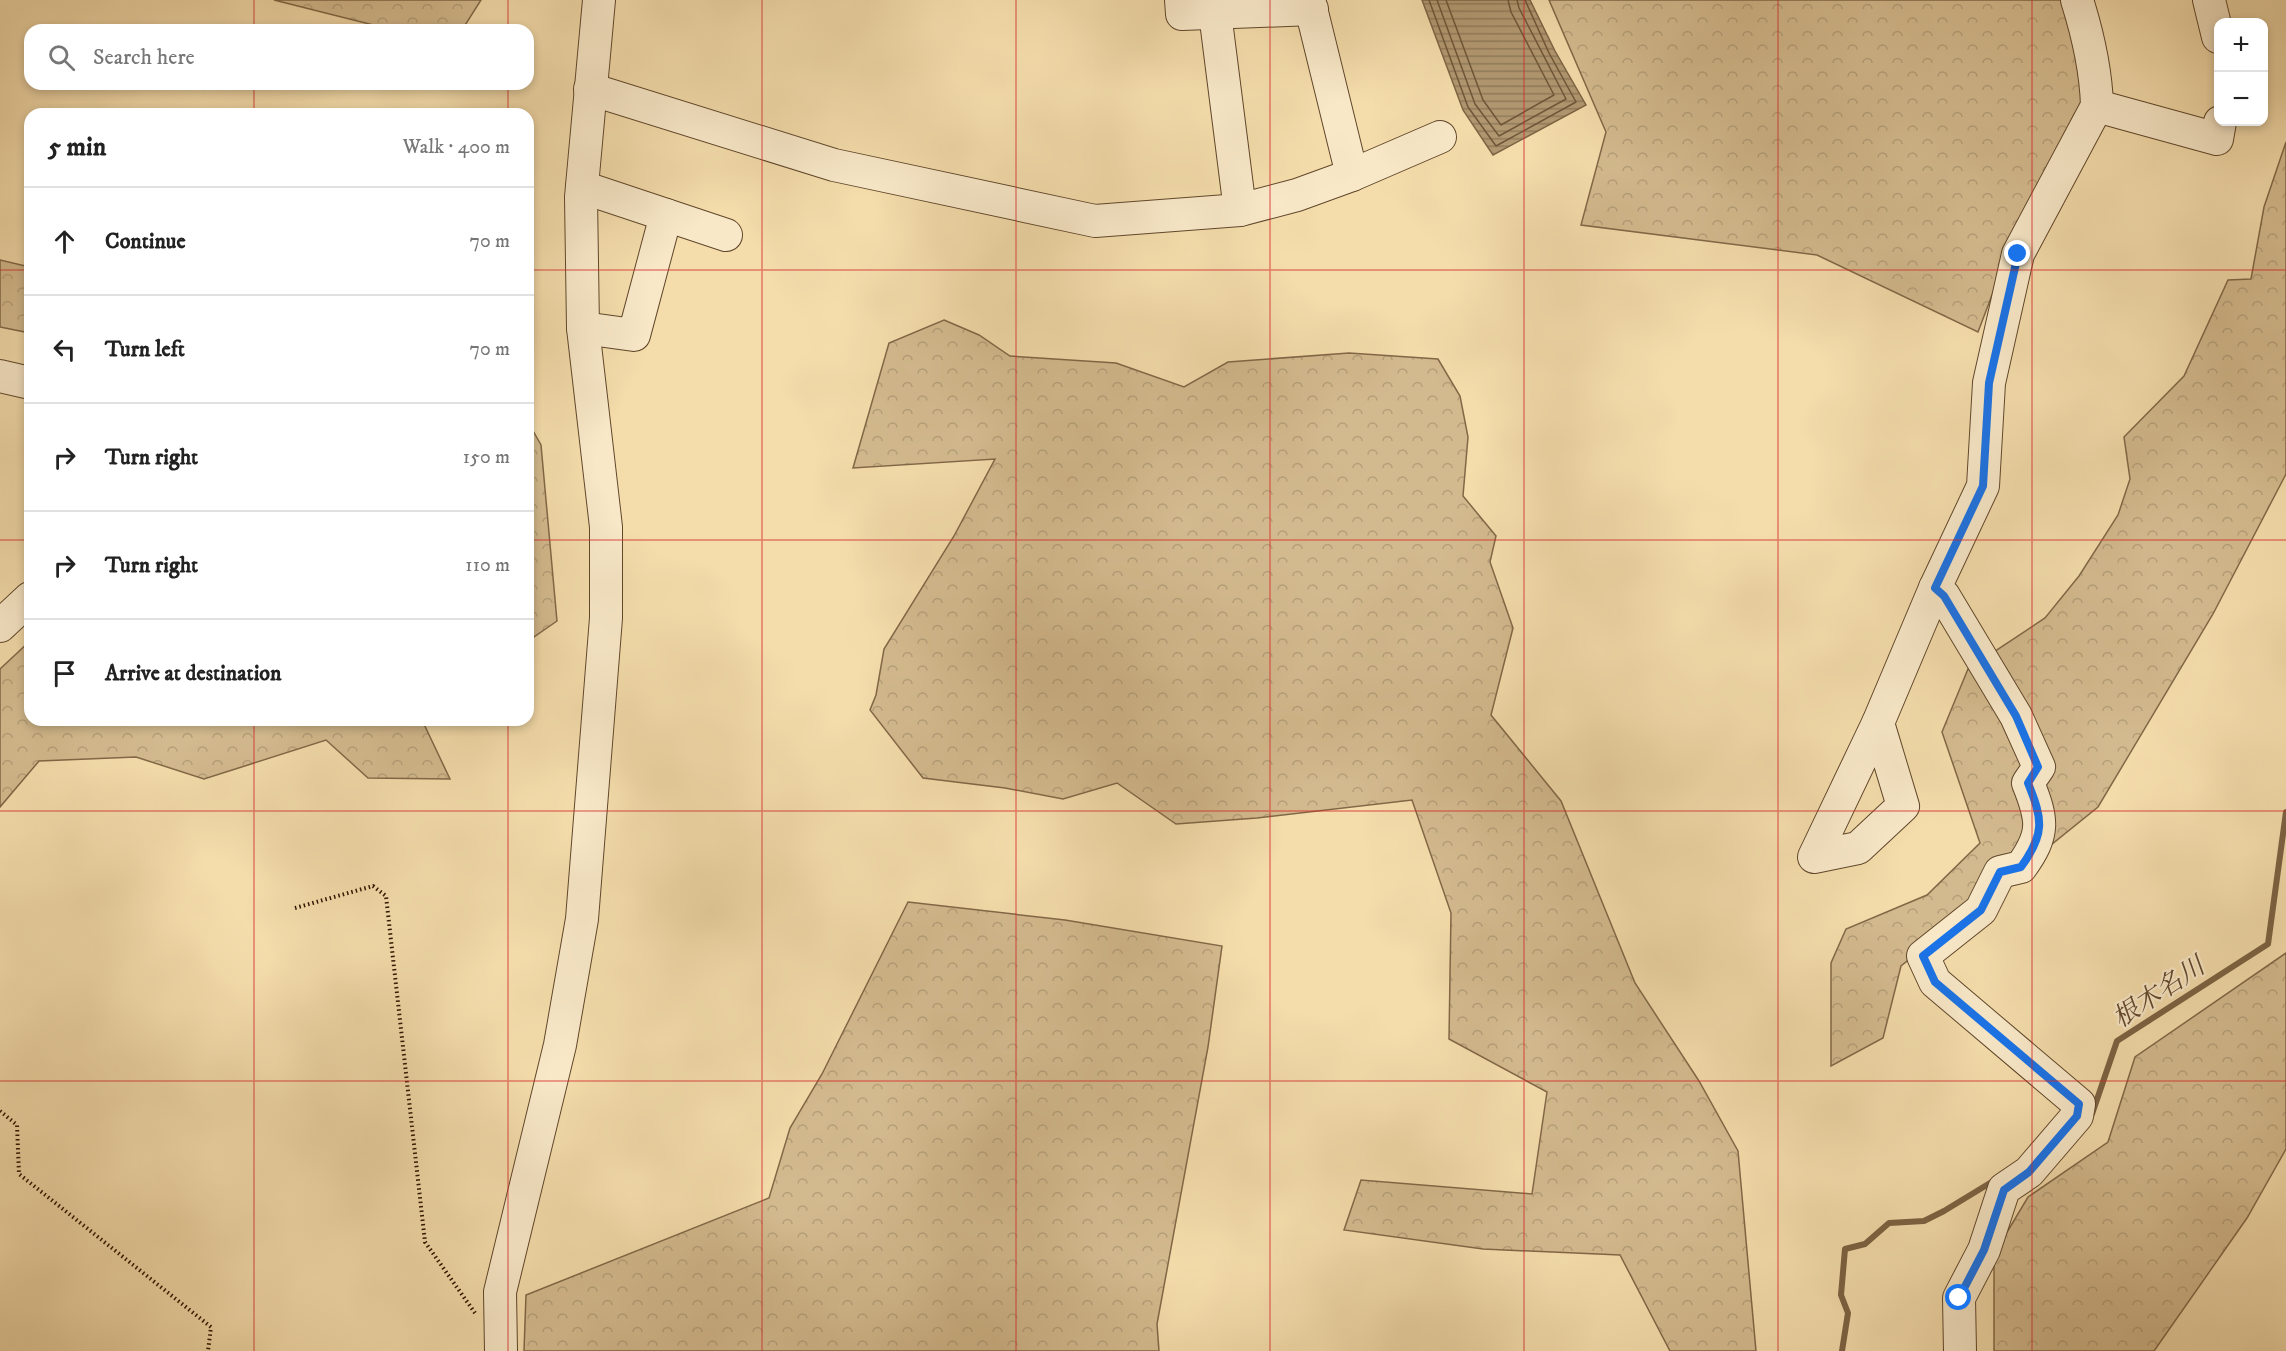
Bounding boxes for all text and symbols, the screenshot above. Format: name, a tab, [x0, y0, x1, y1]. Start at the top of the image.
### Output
map controls	[2214, 18, 2268, 126]
button: +	[2214, 18, 2268, 72]
search box	[24, 24, 534, 90]
icon: search	[45, 41, 78, 74]
text: Search here	[93, 44, 195, 71]
button: −	[2214, 72, 2268, 126]
text: 5 min	[48, 131, 106, 164]
text: Walk · 400 m	[403, 135, 510, 160]
icon: ahead	[48, 225, 81, 258]
text: Continue	[105, 228, 186, 255]
text: 70 m	[469, 229, 510, 254]
route end	[2004, 240, 2030, 266]
icon: left	[48, 333, 81, 366]
text: Turn left	[105, 336, 185, 363]
text: 70 m	[469, 337, 510, 362]
icon: right	[48, 441, 81, 474]
text: Turn right	[105, 444, 198, 471]
text: 150 m	[463, 445, 510, 470]
icon: right	[48, 549, 81, 582]
text: Turn right	[105, 552, 198, 579]
text: 110 m	[465, 553, 510, 578]
icon: arrive	[48, 657, 81, 690]
text: Arrive at destination	[105, 660, 282, 687]
water label: 根木名川	[2107, 949, 2214, 1036]
route start	[1945, 1284, 1971, 1310]

